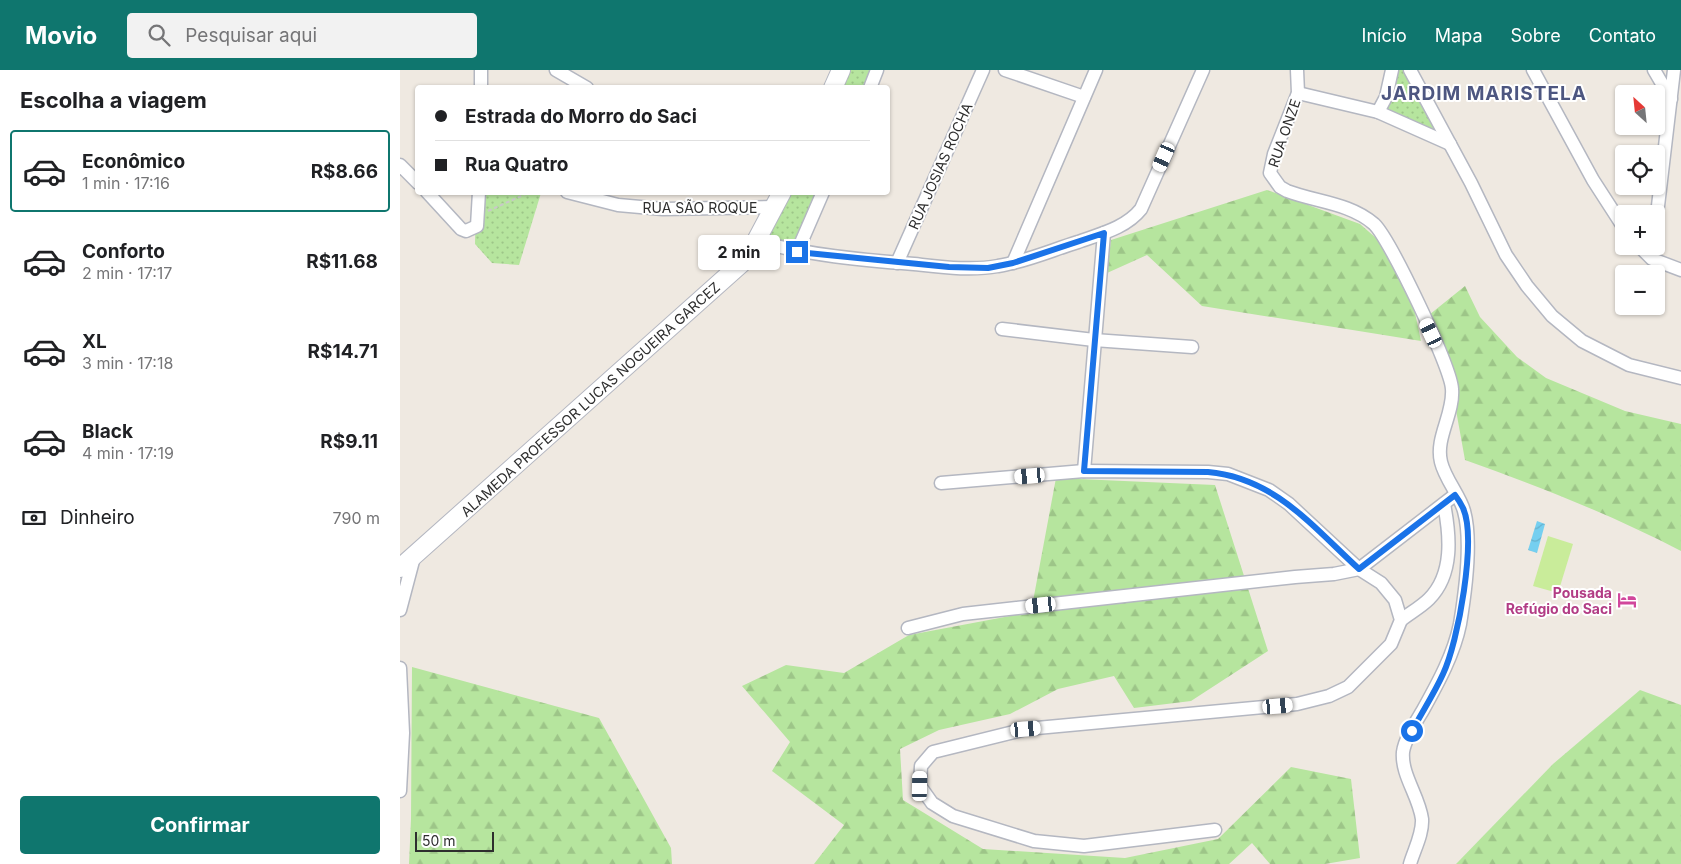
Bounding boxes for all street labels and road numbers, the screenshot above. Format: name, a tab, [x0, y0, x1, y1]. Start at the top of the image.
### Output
street label: RUA ONZE	[1264, 97, 1304, 169]
street label: RUA JOSIAS ROCHA	[904, 100, 976, 232]
street label: RUA SÃO ROQUE	[643, 199, 757, 216]
street label: ALAMEDA PROFESSOR LUCAS NOGUEIRA GARCEZ	[457, 278, 723, 520]

